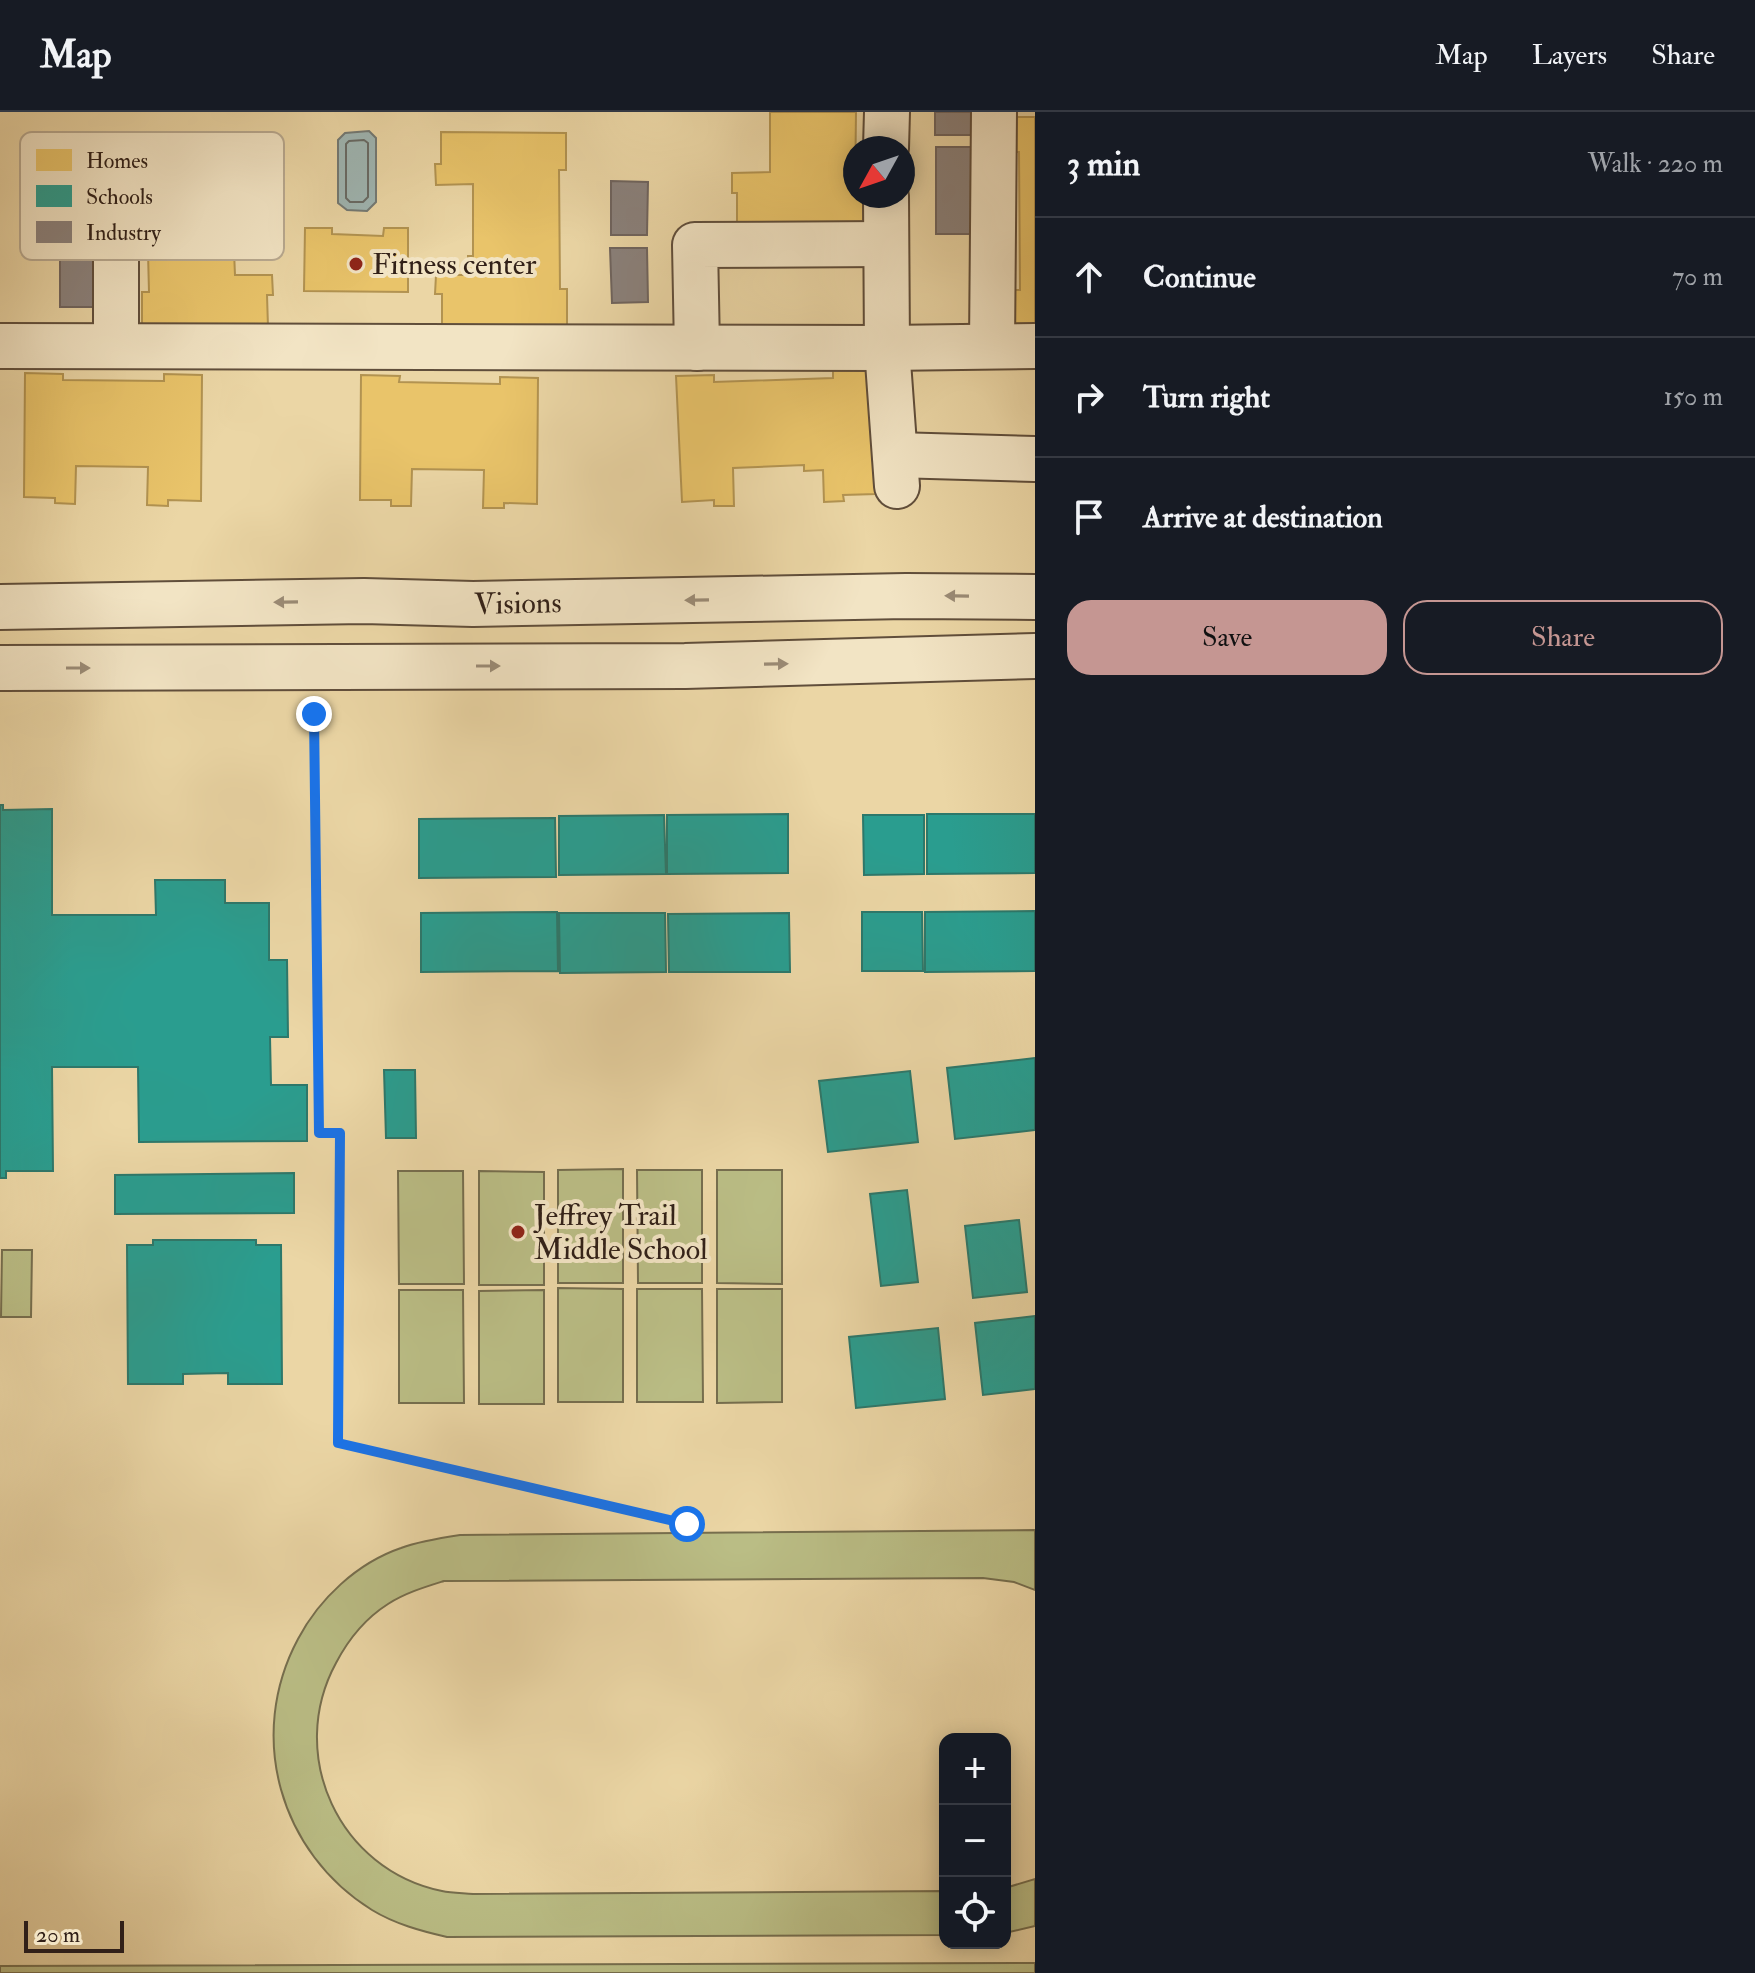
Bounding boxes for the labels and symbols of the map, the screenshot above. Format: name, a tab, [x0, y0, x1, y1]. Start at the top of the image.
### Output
legend	[20, 132, 284, 260]
north arrow	[843, 136, 915, 208]
text: Homes	[86, 147, 148, 175]
text: Schools	[86, 183, 153, 211]
text: Industry	[86, 219, 161, 247]
place label: Fitness center	[372, 246, 536, 283]
marker: Fitness center	[347, 255, 365, 273]
street label: Visions	[474, 584, 562, 623]
one-way arrow	[944, 590, 969, 603]
one-way arrow	[684, 594, 709, 606]
one-way arrow	[273, 596, 298, 608]
one-way arrow	[764, 657, 789, 670]
one-way arrow	[476, 660, 501, 672]
one-way arrow	[66, 662, 91, 674]
route end	[296, 696, 332, 732]
place label: Jeffrey Trail Middle School	[533, 1197, 708, 1268]
marker: Jeffrey Trail Middle School	[509, 1223, 527, 1241]
route start	[669, 1506, 705, 1542]
scale bar	[24, 1917, 124, 1953]

